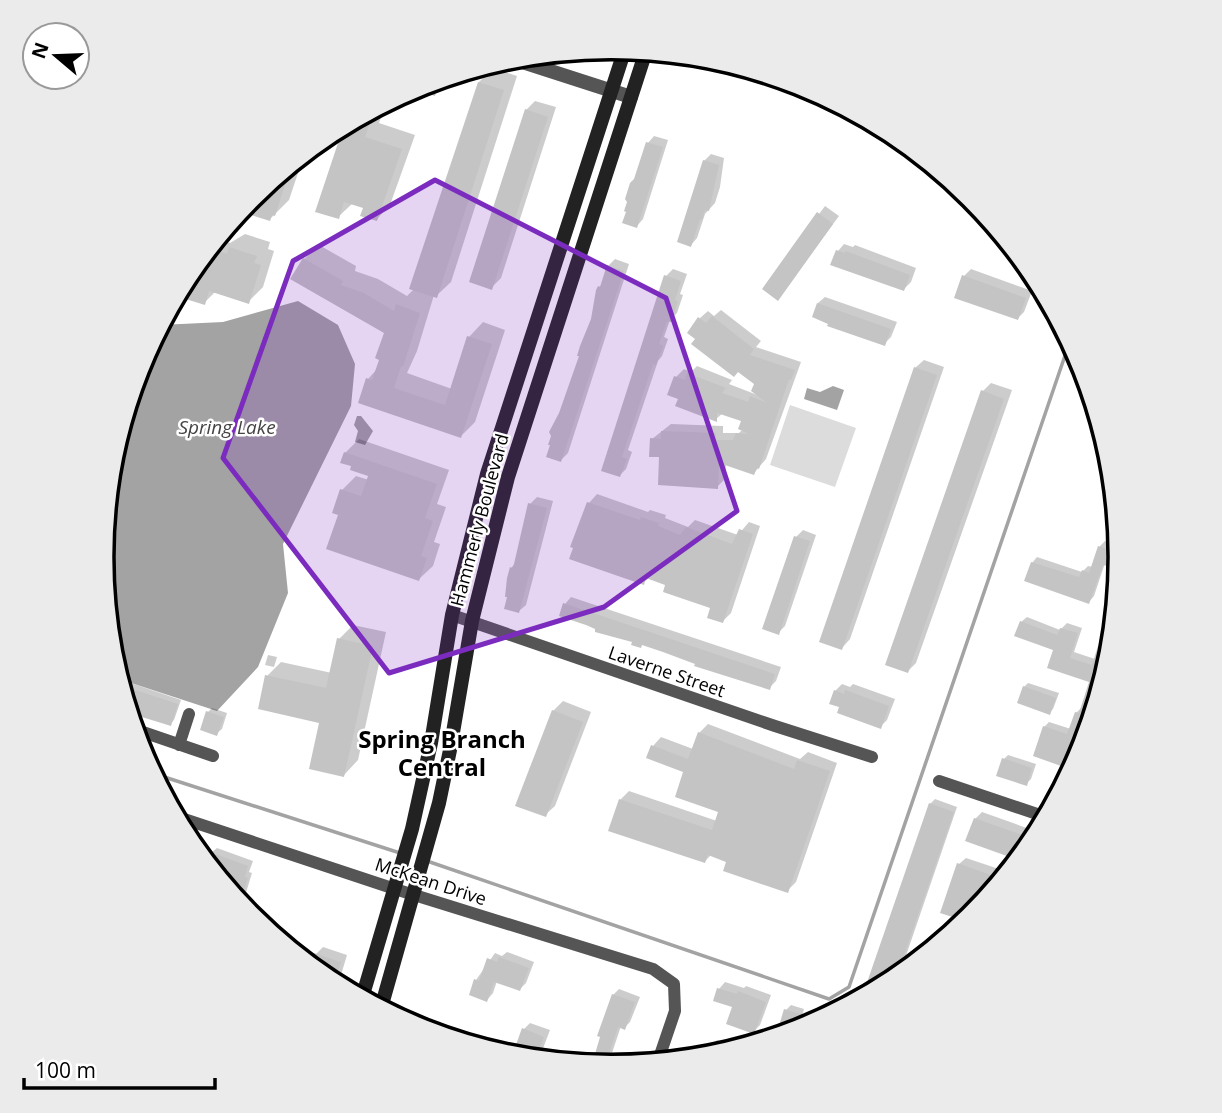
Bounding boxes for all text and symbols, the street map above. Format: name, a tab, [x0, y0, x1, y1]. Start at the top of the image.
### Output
north arrow	[21, 21, 91, 91]
text: N	[25, 39, 55, 62]
water label: Spring Lake	[178, 414, 276, 440]
street label: Hammerly Boulevard	[444, 431, 514, 609]
street label: Laverne Street	[605, 640, 729, 702]
district label: Spring Branch Central	[358, 722, 526, 783]
street label: McKean Drive	[372, 852, 490, 910]
scale bar	[24, 1046, 215, 1090]
text: 100 m	[35, 1056, 96, 1084]

